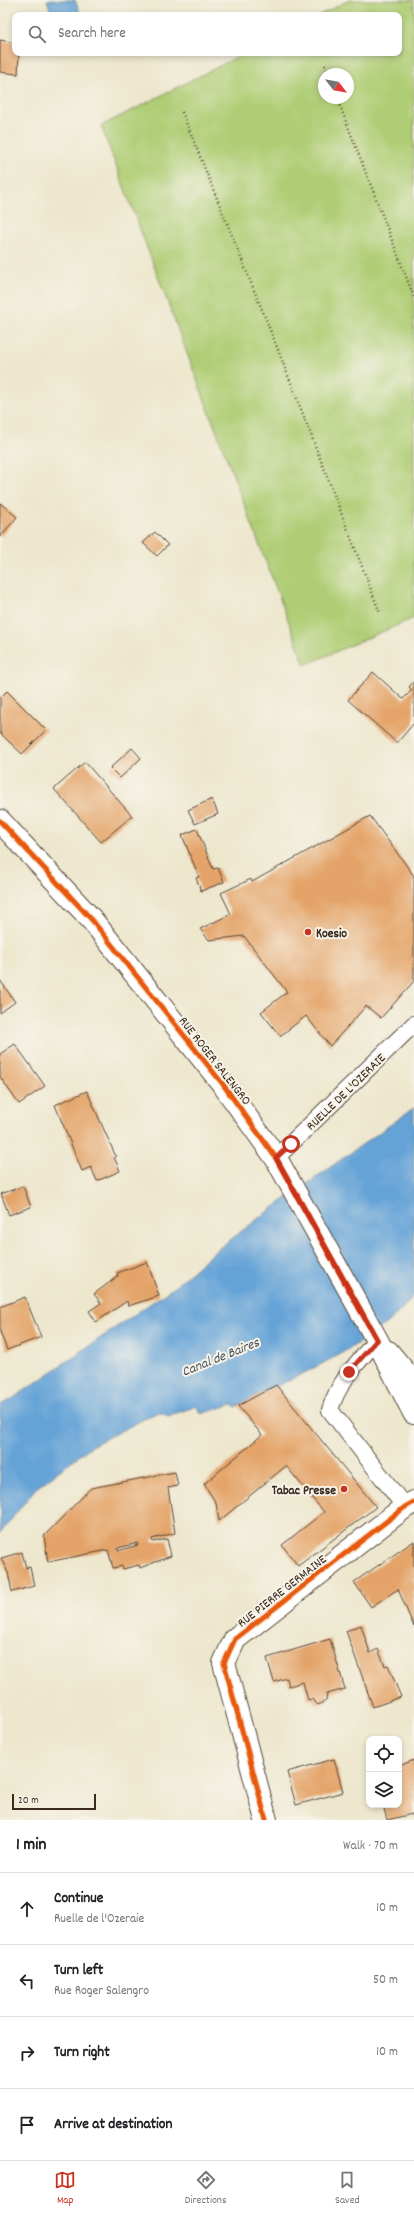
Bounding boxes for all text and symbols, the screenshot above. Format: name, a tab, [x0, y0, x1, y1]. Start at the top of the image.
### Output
search box	[12, 12, 402, 56]
icon: search	[26, 23, 48, 45]
text: Search here	[58, 23, 126, 45]
north arrow	[318, 68, 354, 104]
place label: Koesio	[316, 925, 347, 944]
marker: Koesio	[303, 927, 313, 937]
street label: RUE ROGER SALENGRO	[173, 1013, 255, 1110]
street label: RUELLE DE L'OZERAIE	[303, 1050, 391, 1136]
route start	[282, 1135, 300, 1153]
water label: Canal de Baires	[179, 1333, 264, 1382]
route end	[340, 1363, 358, 1381]
place label: Tabac Presse	[272, 1482, 336, 1501]
marker: Tabac Presse	[339, 1484, 349, 1494]
street label: RUE PIERRE GERMAINE	[234, 1551, 331, 1633]
map controls	[366, 1736, 402, 1808]
button: locate	[366, 1736, 402, 1772]
button: layers	[366, 1772, 402, 1808]
scale bar	[12, 1792, 96, 1811]
text: 20 m	[18, 1793, 39, 1809]
text: 1 min	[16, 1834, 46, 1858]
text: Walk · 70 m	[343, 1837, 398, 1856]
text: Continue	[54, 1888, 103, 1910]
icon: ahead	[16, 1898, 38, 1920]
text: 10 m	[376, 1899, 398, 1918]
text: Ruelle de l'Ozeraie	[54, 1910, 144, 1929]
text: Turn left	[54, 1960, 103, 1982]
icon: left	[16, 1970, 38, 1992]
text: 50 m	[373, 1971, 398, 1990]
text: Rue Roger Salengro	[54, 1982, 149, 2001]
icon: right	[16, 2042, 38, 2064]
text: Turn right	[54, 2042, 110, 2064]
text: 10 m	[376, 2043, 398, 2062]
icon: arrive	[16, 2114, 38, 2136]
text: Arrive at destination	[54, 2114, 172, 2136]
tab: Map	[54, 2169, 76, 2209]
tab: Directions	[185, 2169, 227, 2209]
tab: Saved	[335, 2169, 360, 2209]

